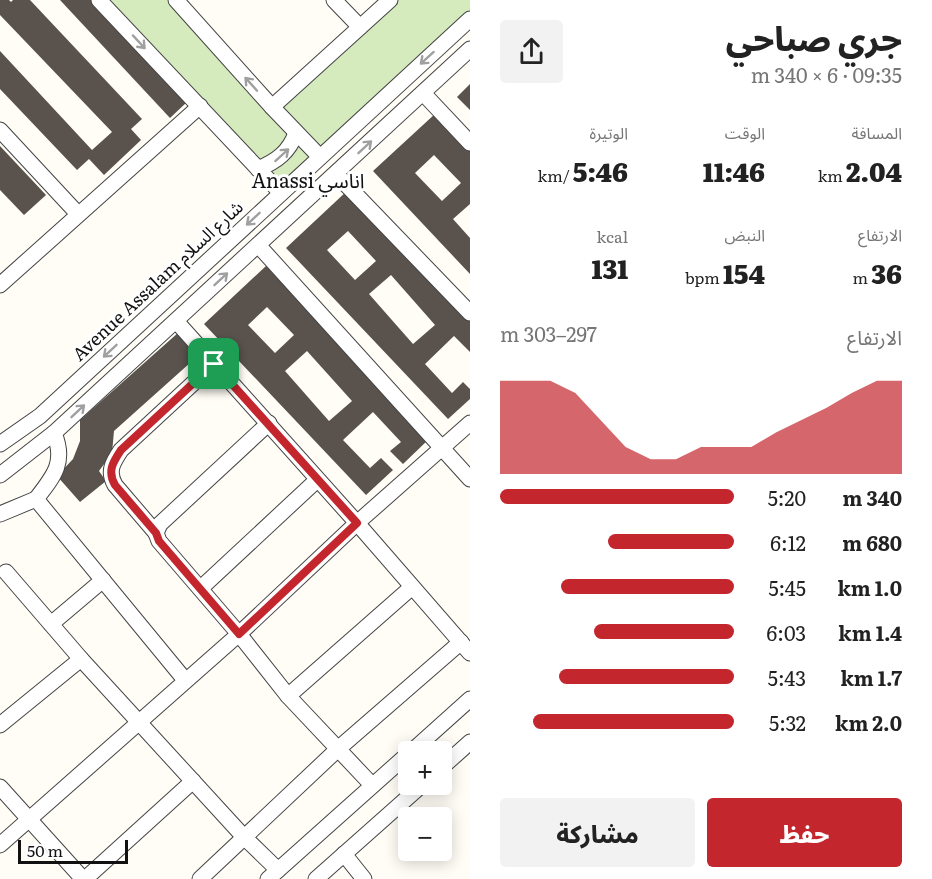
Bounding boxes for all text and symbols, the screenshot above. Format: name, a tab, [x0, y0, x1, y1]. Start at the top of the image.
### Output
text: جري صباحي	[726, 12, 902, 61]
button: share	[500, 20, 563, 83]
one-way arrow	[132, 35, 146, 50]
one-way arrow	[419, 51, 434, 65]
text: 09:35 · 6 × 340 m	[751, 59, 902, 89]
one-way arrow	[244, 77, 258, 92]
text: الوتيرة	[590, 120, 628, 144]
text: الوقت	[725, 120, 765, 144]
text: المسافة	[852, 120, 902, 144]
one-way arrow	[357, 140, 372, 154]
one-way arrow	[274, 148, 289, 162]
text: 5:46	[573, 151, 628, 190]
text: 11:46	[703, 151, 765, 190]
text: 2.04	[846, 151, 902, 190]
text: /km	[538, 163, 573, 187]
text: km	[818, 163, 846, 187]
district label: Anassi اناسي	[251, 164, 365, 197]
street label: Avenue Assalam شارع السلام	[65, 193, 250, 368]
one-way arrow	[246, 212, 261, 226]
text: النبض	[724, 222, 765, 246]
text: الارتفاع	[858, 222, 902, 246]
text: kcal	[596, 224, 628, 248]
text: 131	[592, 248, 628, 287]
text: 154	[723, 253, 765, 292]
text: 36	[871, 253, 902, 292]
text: bpm	[685, 265, 723, 289]
text: m	[853, 265, 871, 289]
one-way arrow	[214, 272, 229, 286]
text: 297–303 m	[500, 318, 597, 348]
text: الارتفاع	[847, 321, 902, 351]
pin	[188, 338, 239, 389]
one-way arrow	[102, 344, 117, 359]
icon: arrive	[197, 347, 230, 380]
one-way arrow	[70, 404, 85, 418]
text: 5:20	[768, 482, 806, 512]
text: 340 m	[843, 482, 902, 512]
text: 6:12	[770, 527, 806, 557]
text: 680 m	[842, 527, 902, 557]
text: 5:45	[768, 572, 806, 602]
text: 1.0 km	[837, 572, 902, 602]
text: 6:03	[767, 617, 806, 647]
text: 1.4 km	[838, 617, 902, 647]
text: 5:43	[768, 662, 806, 692]
text: 1.7 km	[840, 662, 902, 692]
text: 5:32	[769, 707, 806, 737]
text: 2.0 km	[835, 707, 902, 737]
map controls	[398, 741, 452, 861]
button: +	[398, 741, 452, 795]
button: مشاركة	[500, 798, 695, 867]
button: حفظ	[707, 798, 902, 867]
button: −	[398, 807, 452, 861]
scale bar	[18, 837, 128, 864]
text: 50 m	[27, 838, 63, 862]

